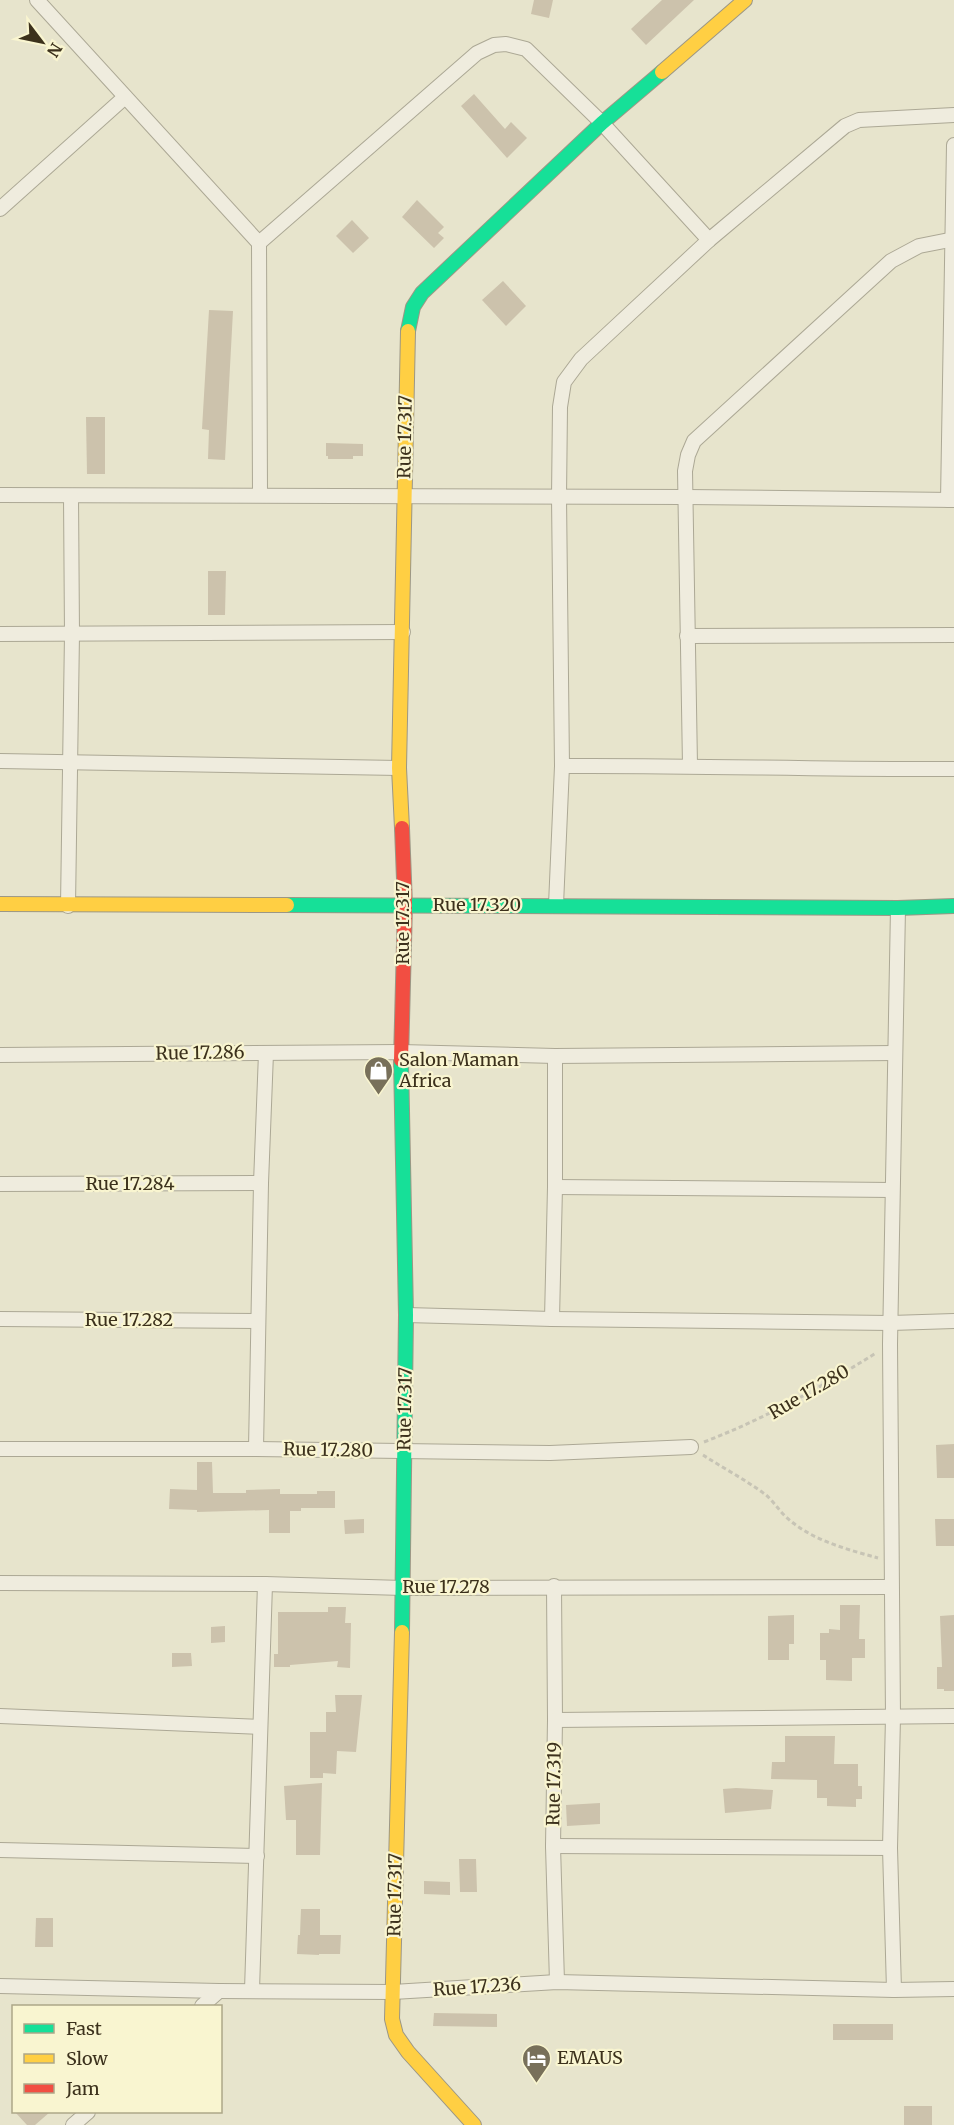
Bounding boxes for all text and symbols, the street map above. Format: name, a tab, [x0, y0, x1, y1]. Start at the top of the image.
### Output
north arrow	[12, 12, 72, 72]
text: N	[43, 39, 67, 61]
street label: Rue 17.317	[392, 395, 417, 479]
street label: Rue 17.317	[391, 881, 414, 965]
street label: Rue 17.320	[433, 893, 521, 916]
street label: Rue 17.286	[155, 1040, 245, 1065]
place label: Salon Maman Africa	[398, 1048, 519, 1092]
shop icon: Salon Maman Africa	[362, 1054, 394, 1096]
street label: Rue 17.284	[85, 1172, 175, 1195]
street label: Rue 17.282	[85, 1308, 173, 1331]
street label: Rue 17.280	[764, 1359, 853, 1424]
street label: Rue 17.317	[392, 1367, 417, 1451]
street label: Rue 17.280	[283, 1437, 373, 1462]
street label: Rue 17.278	[402, 1575, 490, 1598]
street label: Rue 17.319	[541, 1742, 566, 1826]
street label: Rue 17.317	[382, 1853, 407, 1937]
street label: Rue 17.236	[432, 1972, 522, 2001]
legend	[12, 2005, 222, 2113]
text: Fast	[66, 2017, 102, 2040]
hotel icon: EMAUS	[520, 2042, 552, 2084]
place label: EMAUS	[557, 2046, 623, 2069]
text: Slow	[66, 2047, 109, 2070]
text: Jam	[65, 2077, 100, 2100]

